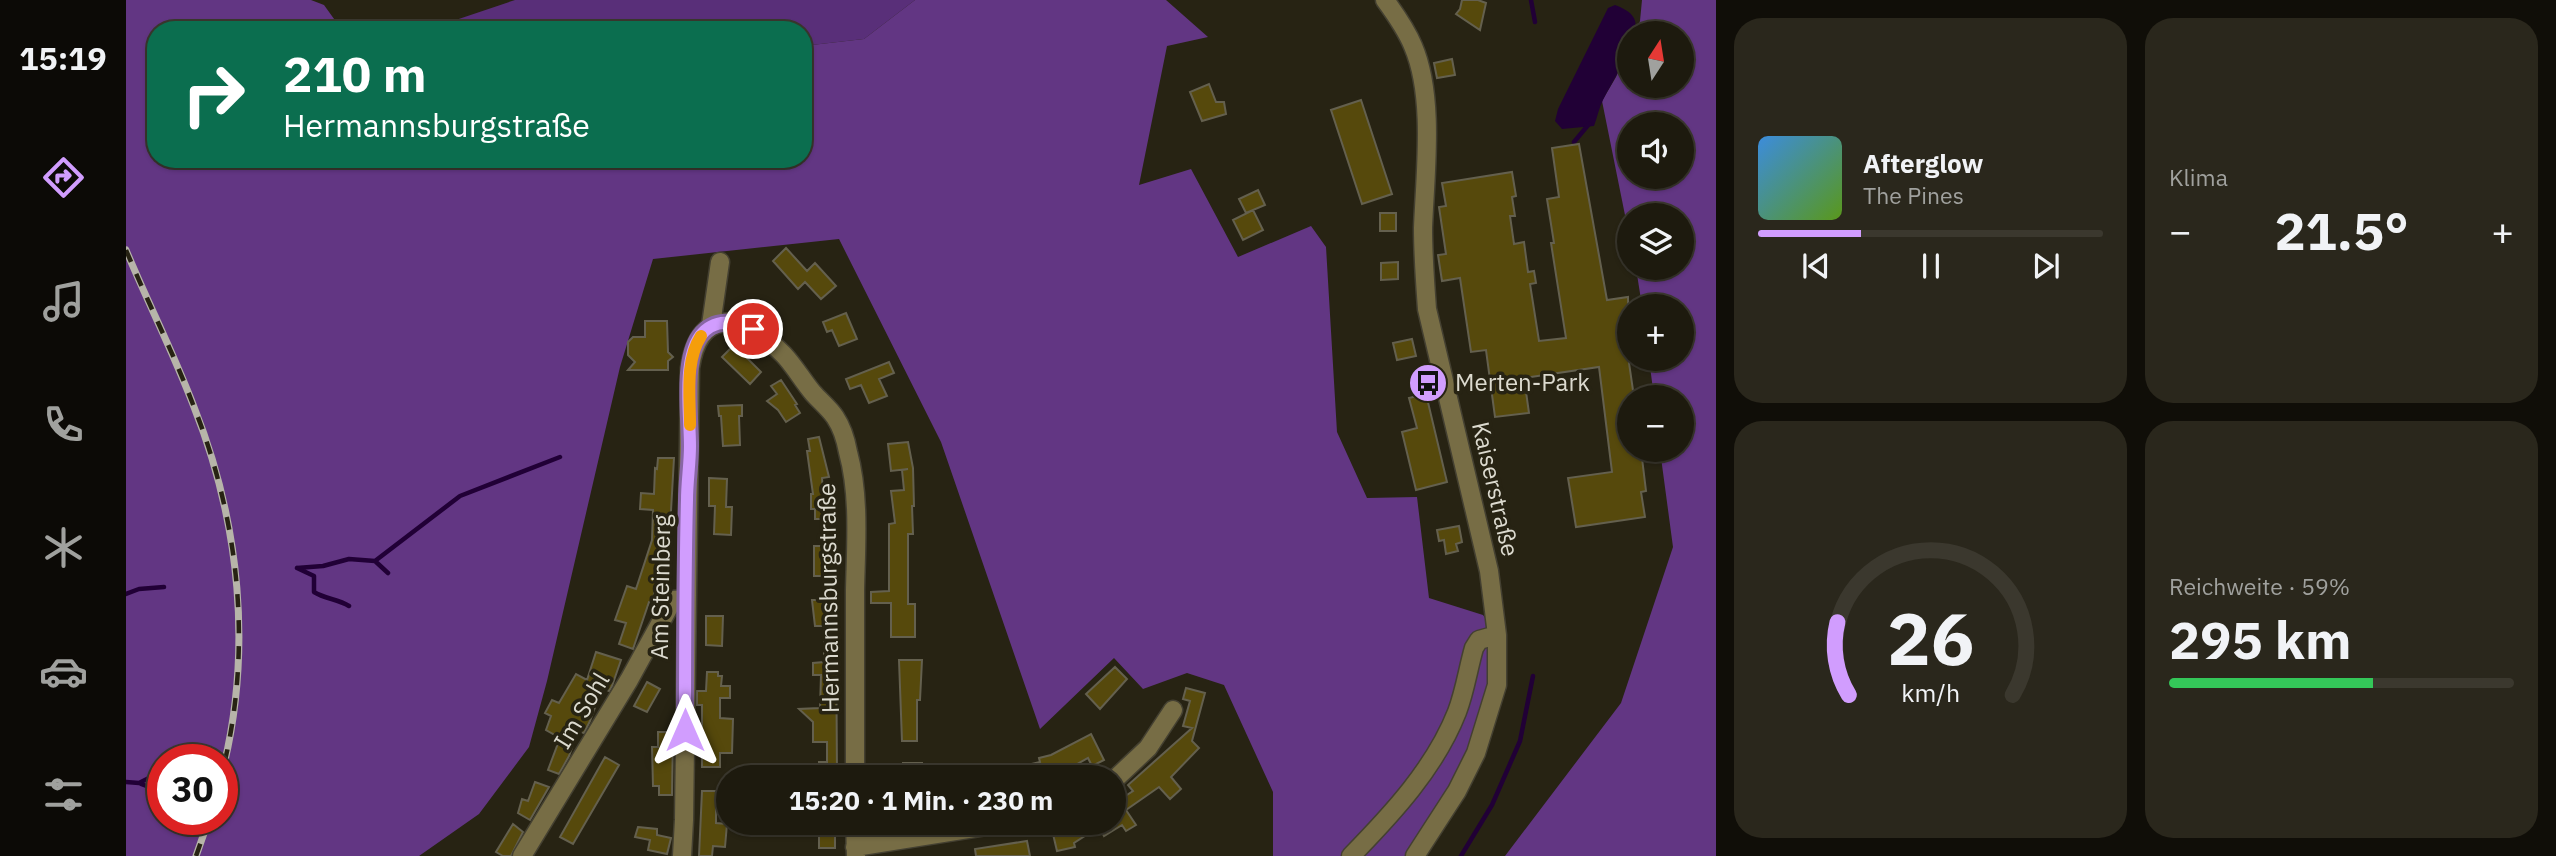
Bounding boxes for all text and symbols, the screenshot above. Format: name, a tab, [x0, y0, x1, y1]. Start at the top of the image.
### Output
north arrow	[1617, 21, 1694, 98]
map controls	[1617, 21, 1694, 462]
text: 15:19	[19, 37, 107, 79]
text: 210 m	[283, 42, 427, 105]
icon: right	[168, 49, 259, 140]
text: Hermannsburgstraße	[283, 104, 590, 146]
button: sound	[1617, 112, 1694, 189]
text: Afterglow	[1863, 146, 1983, 180]
icon: directions	[39, 153, 88, 202]
text: Klima	[2169, 162, 2228, 192]
text: The Pines	[1863, 180, 1964, 210]
text: 21.5°	[2274, 197, 2409, 264]
button: layers	[1617, 203, 1694, 280]
text: −	[2169, 206, 2192, 255]
text: +	[2491, 206, 2514, 255]
icon: previous	[1797, 247, 1835, 285]
icon: pause	[1912, 247, 1950, 285]
icon: next	[2027, 247, 2065, 285]
icon: music	[39, 277, 88, 326]
button: +	[1617, 294, 1694, 371]
pin	[723, 299, 783, 359]
icon: arrive	[734, 310, 772, 348]
bus stop icon: Merten-Park	[1407, 362, 1449, 404]
place label: Merten-Park	[1455, 366, 1590, 398]
button: −	[1617, 385, 1694, 462]
icon: phone	[39, 400, 88, 449]
street label: Kaiserstraße	[1465, 418, 1527, 559]
street label: Hermannsburgstraße	[810, 483, 846, 713]
street label: Am Steinberg	[643, 514, 677, 660]
icon: climate	[39, 523, 88, 572]
text: Reichweite · 59%	[2169, 571, 2350, 601]
text: 26	[1887, 591, 1974, 686]
text: 295 km	[2169, 606, 2351, 673]
icon: car	[39, 647, 88, 696]
street label: Im Sohl	[546, 666, 616, 755]
text: km/h	[1901, 676, 1960, 709]
position arrow	[648, 693, 722, 767]
speed limit sign: 30	[147, 744, 238, 835]
icon: filters	[39, 770, 88, 819]
text: 15:20 · 1 Min. · 230 m	[789, 783, 1053, 817]

